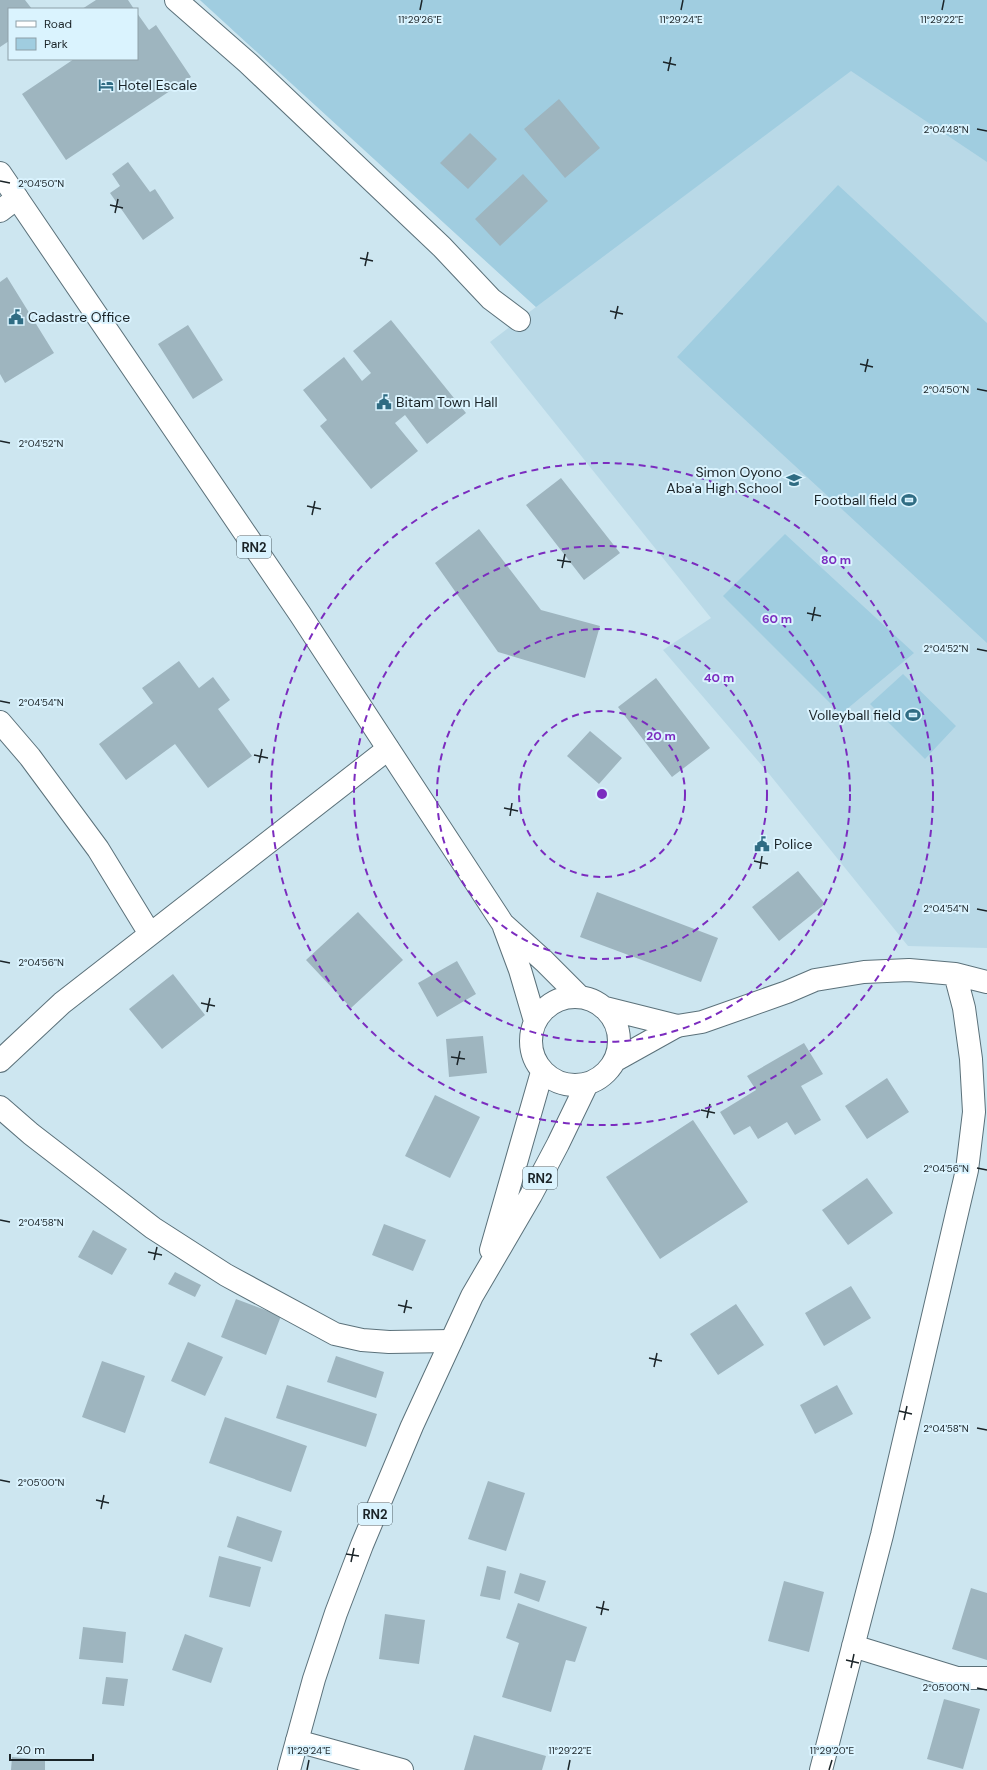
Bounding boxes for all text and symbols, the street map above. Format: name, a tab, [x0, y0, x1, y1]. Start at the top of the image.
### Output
legend	[8, 8, 138, 60]
text: 11°29'26"E	[398, 13, 442, 26]
text: 11°29'24"E	[659, 13, 703, 26]
text: 11°29'22"E	[920, 13, 964, 26]
text: Road	[44, 16, 72, 32]
text: Park	[44, 36, 68, 52]
hotel icon: Hotel Escale	[97, 76, 115, 94]
place label: Hotel Escale	[118, 76, 197, 94]
text: 2°04'48"N	[923, 123, 969, 136]
text: 2°04'50"N	[18, 177, 64, 190]
public building icon: Cadastre Office	[7, 308, 25, 326]
place label: Cadastre Office	[28, 308, 130, 326]
text: 2°04'50"N	[923, 383, 969, 396]
public building icon: Bitam Town Hall	[375, 393, 393, 411]
place label: Bitam Town Hall	[396, 393, 498, 411]
text: 2°04'52"N	[19, 437, 64, 450]
place label: Simon Oyono Aba'a High School	[666, 463, 782, 497]
school or university icon: Simon Oyono Aba'a High School	[785, 471, 803, 489]
place label: Football field	[814, 491, 897, 509]
sports icon: Football field	[900, 491, 918, 509]
road number: RN2	[237, 536, 271, 558]
text: 80 m	[821, 552, 851, 568]
text: 60 m	[762, 611, 792, 627]
text: 2°04'52"N	[924, 642, 969, 655]
text: 40 m	[704, 670, 734, 686]
text: 2°04'54"N	[18, 696, 64, 709]
place label: Volleyball field	[808, 706, 901, 724]
sports icon: Volleyball field	[904, 706, 922, 724]
text: 20 m	[646, 728, 676, 744]
centre of rings	[595, 787, 609, 801]
public building icon: Police	[753, 835, 771, 853]
place label: Police	[774, 835, 813, 853]
text: 2°04'54"N	[923, 902, 969, 915]
text: 2°04'56"N	[18, 956, 64, 969]
text: 2°04'56"N	[923, 1162, 969, 1175]
road number: RN2	[523, 1167, 557, 1189]
text: 2°04'58"N	[18, 1216, 64, 1229]
text: 2°04'58"N	[923, 1422, 969, 1435]
text: 2°05'00"N	[17, 1476, 65, 1489]
road number: RN2	[358, 1503, 392, 1525]
text: 2°05'00"N	[922, 1681, 970, 1694]
scale bar	[10, 1736, 93, 1762]
text: 20 m	[16, 1742, 45, 1758]
text: 11°29'24"E	[287, 1744, 331, 1757]
text: 11°29'22"E	[548, 1744, 592, 1757]
text: 11°29'20"E	[810, 1744, 854, 1757]

